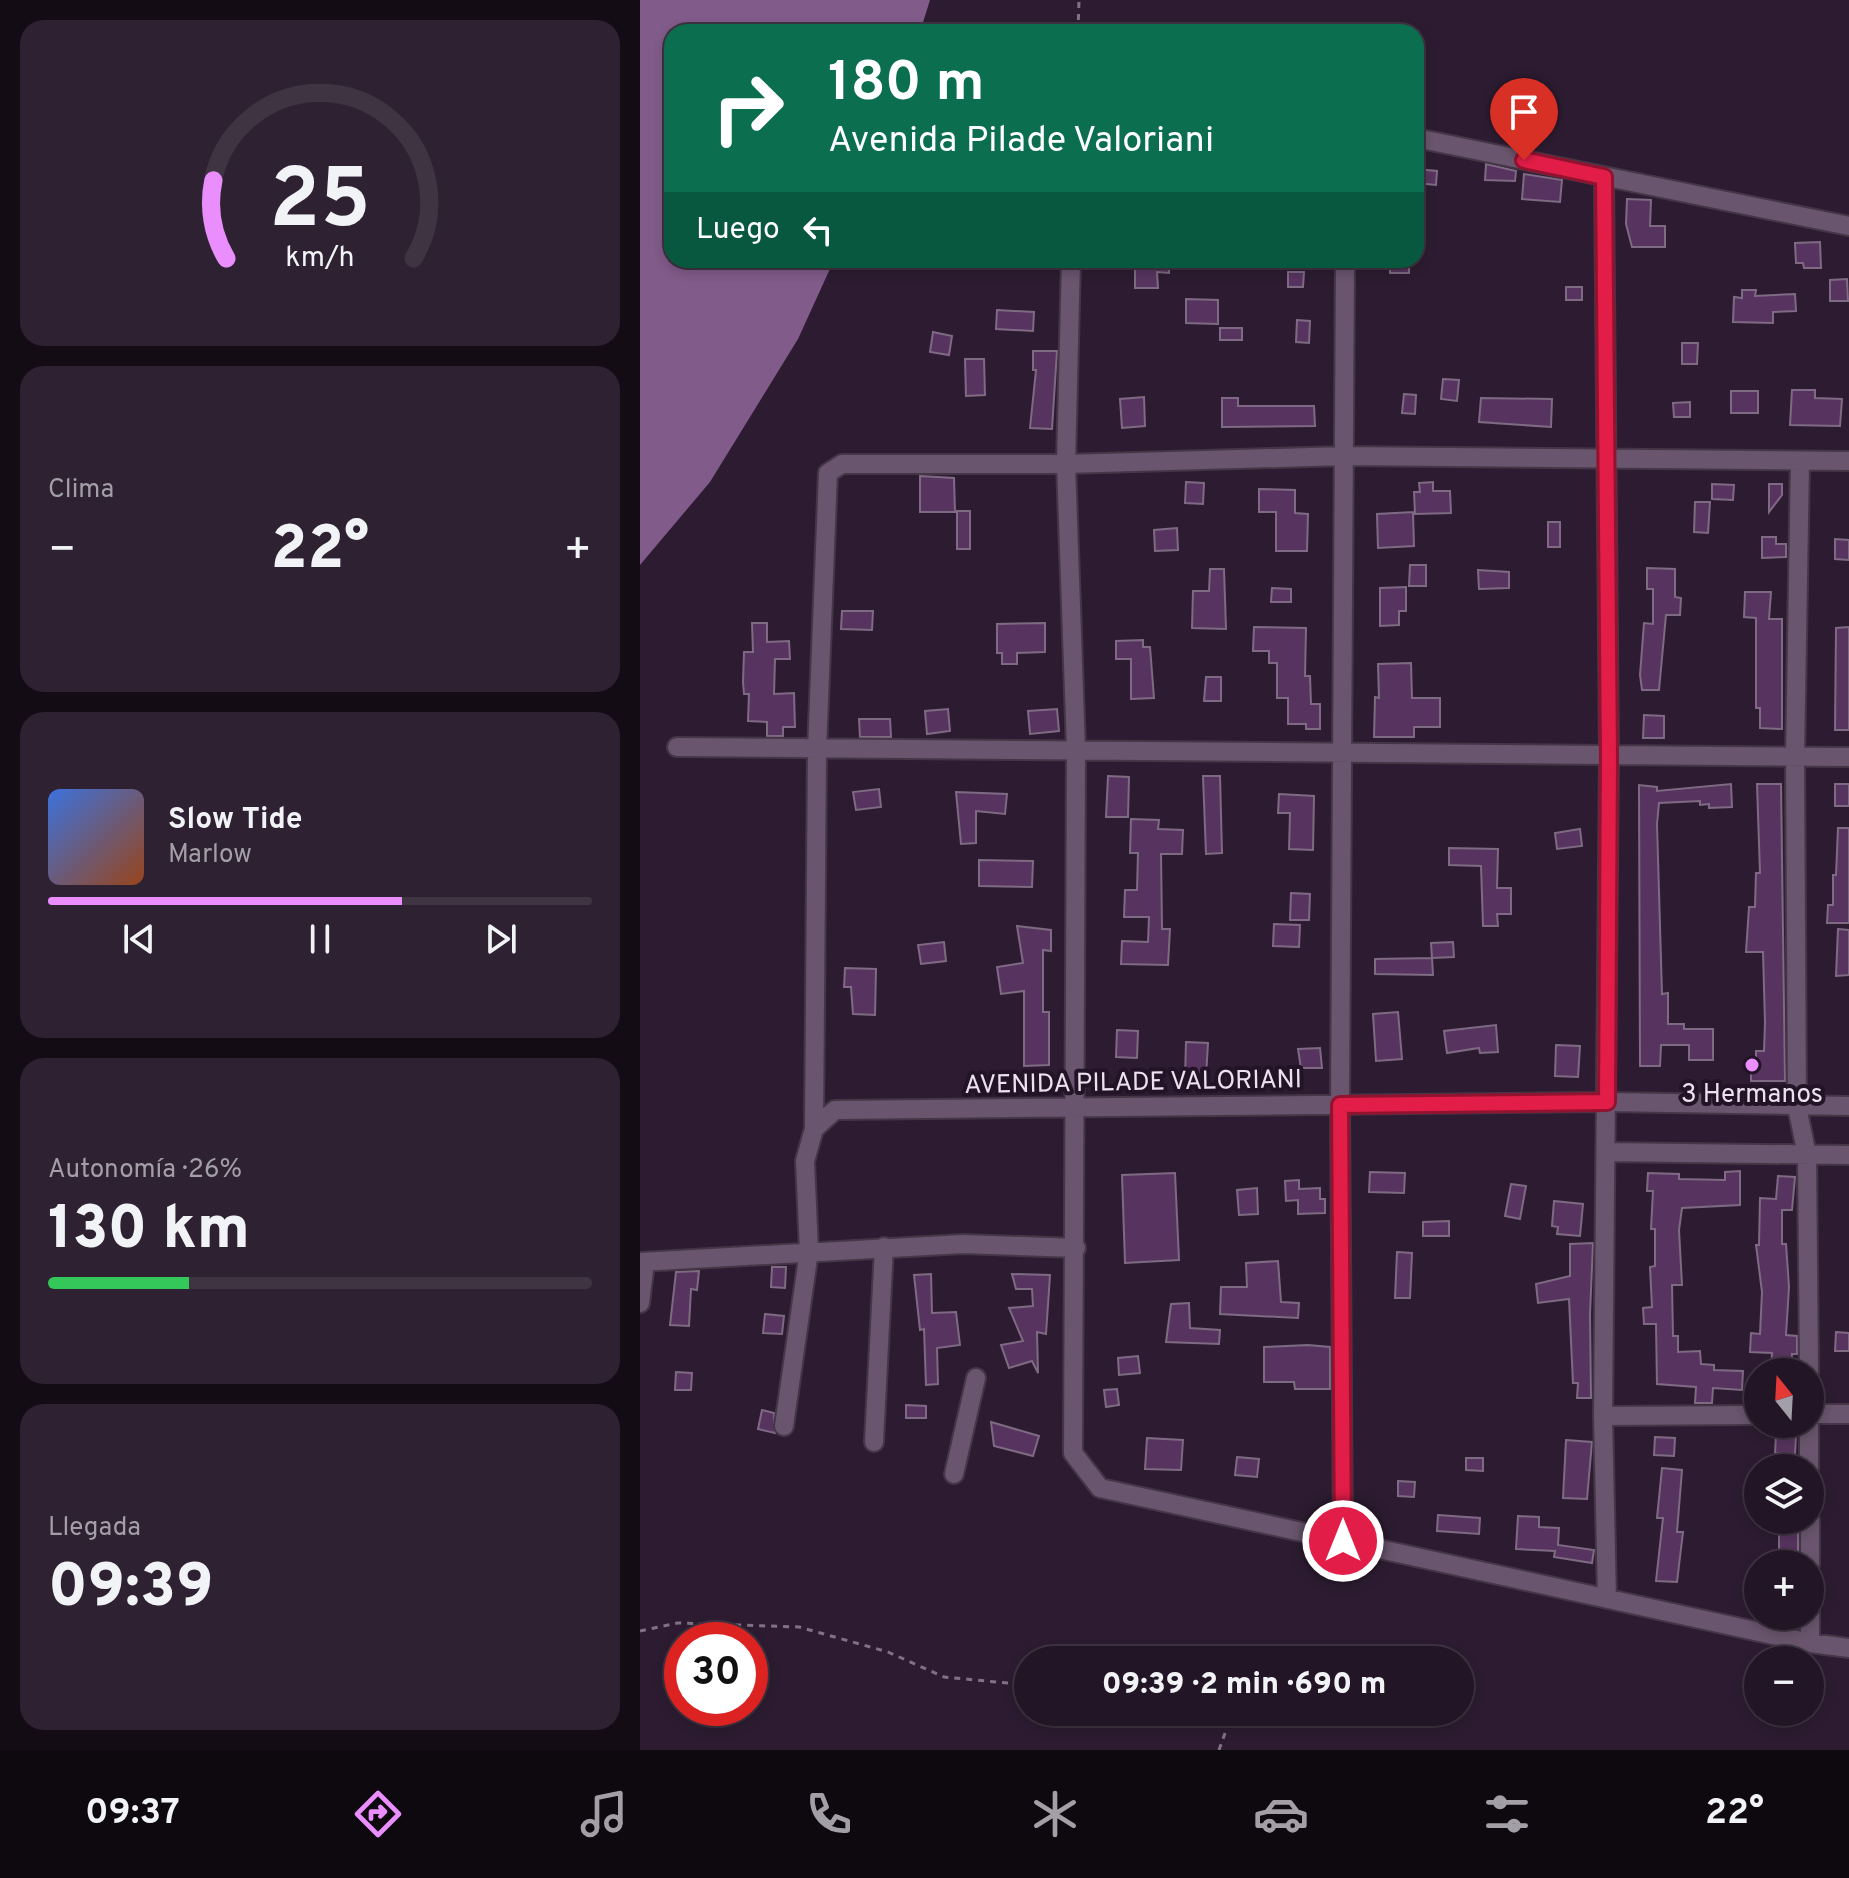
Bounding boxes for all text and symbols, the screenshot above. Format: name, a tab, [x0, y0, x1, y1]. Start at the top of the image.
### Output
text: 180 m	[828, 50, 985, 120]
icon: right	[696, 56, 800, 160]
pin	[1490, 78, 1558, 160]
icon: arrive	[1502, 90, 1546, 134]
text: Avenida Pilade Valoriani	[828, 119, 1214, 165]
text: 25	[269, 152, 371, 257]
icon: left	[796, 208, 840, 252]
text: Luego	[696, 212, 780, 249]
text: km/h	[285, 241, 355, 277]
text: Clima	[48, 474, 114, 507]
text: 22°	[271, 514, 369, 590]
text: −	[48, 524, 76, 580]
text: +	[564, 524, 592, 580]
text: Slow Tide	[168, 802, 302, 839]
text: Marlow	[168, 839, 252, 872]
icon: previous	[117, 917, 161, 961]
icon: pause	[298, 917, 342, 961]
icon: next	[479, 917, 523, 961]
marker: 3 Hermanos	[1743, 1056, 1761, 1074]
street label: AVENIDA PILADE VALORIANI	[964, 1064, 1302, 1103]
place label: 3 Hermanos	[1681, 1079, 1823, 1112]
text: Autonomía · 26%	[48, 1154, 242, 1187]
text: 130 km	[48, 1194, 250, 1270]
north arrow	[1744, 1358, 1824, 1438]
map controls	[1744, 1358, 1824, 1726]
button: layers	[1744, 1454, 1824, 1534]
position arrow	[1301, 1499, 1385, 1583]
text: Llegada	[48, 1512, 141, 1545]
button: +	[1744, 1550, 1824, 1630]
text: 09:39	[48, 1552, 213, 1628]
speed limit sign: 30	[664, 1622, 768, 1726]
button: −	[1744, 1646, 1824, 1726]
text: 09:39 · 2 min · 690 m	[1102, 1667, 1386, 1704]
icon: directions	[350, 1786, 406, 1842]
icon: music	[576, 1786, 632, 1842]
icon: phone	[801, 1786, 857, 1842]
icon: climate	[1027, 1786, 1083, 1842]
icon: car	[1253, 1786, 1309, 1842]
icon: filters	[1479, 1786, 1535, 1842]
text: 09:37	[85, 1791, 180, 1837]
text: 22°	[1705, 1791, 1764, 1837]

